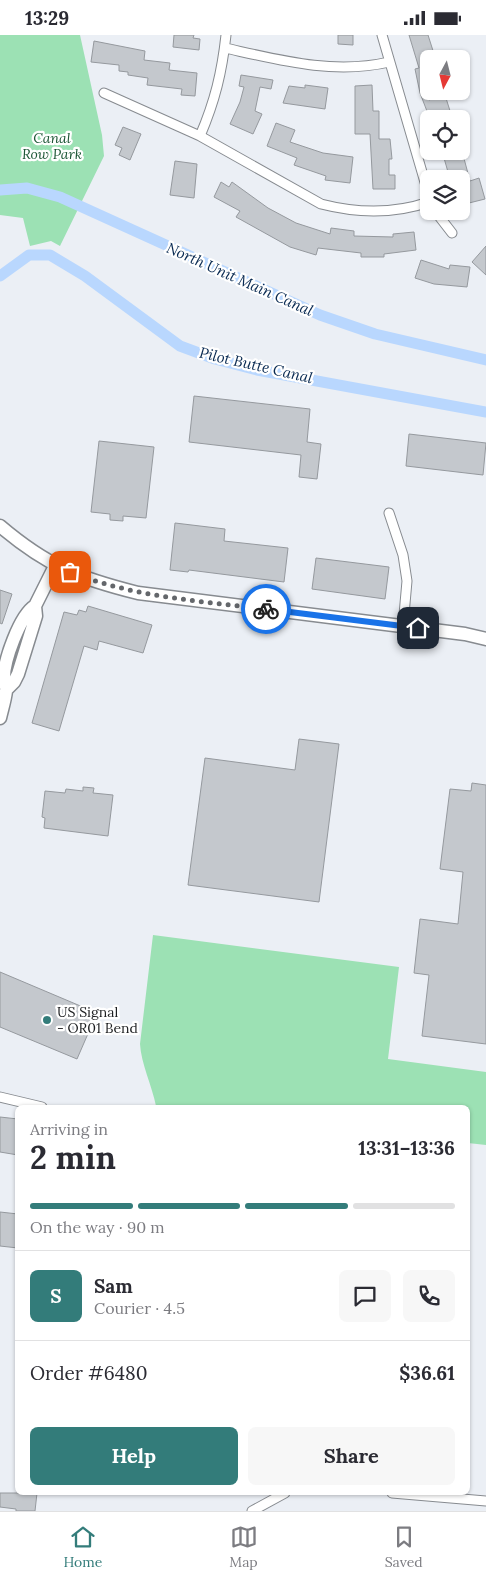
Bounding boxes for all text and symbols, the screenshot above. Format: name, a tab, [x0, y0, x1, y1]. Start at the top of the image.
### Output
text: 13:29	[25, 6, 69, 30]
north arrow	[420, 50, 470, 100]
map controls	[420, 50, 470, 220]
button: locate	[420, 110, 470, 160]
park label: Canal Row Park	[22, 129, 82, 163]
button: layers	[420, 170, 470, 220]
water label: North Unit Main Canal	[164, 238, 317, 320]
water label: Pilot Butte Canal	[198, 343, 315, 387]
pin	[49, 551, 91, 593]
icon: bag	[56, 558, 84, 586]
courier	[241, 584, 291, 634]
icon: bike	[252, 595, 280, 623]
pin	[397, 607, 439, 649]
icon: home	[404, 614, 432, 642]
place label: US Signal - OR01 Bend	[57, 1003, 138, 1037]
marker: US Signal - OR01 Bend	[41, 1014, 53, 1026]
text: Arriving in	[30, 1119, 108, 1139]
text: 13:31–13:36	[358, 1136, 455, 1160]
text: 2 min	[30, 1137, 116, 1178]
text: On the way · 90 m	[30, 1217, 165, 1237]
button: chat	[339, 1270, 391, 1322]
button: phone	[403, 1270, 455, 1322]
text: Sam	[94, 1274, 133, 1298]
text: S	[50, 1284, 62, 1308]
text: Courier · 4.5	[94, 1298, 185, 1318]
text: Order #6480	[30, 1361, 148, 1385]
text: $36.61	[399, 1361, 455, 1385]
button: Help	[30, 1427, 238, 1485]
button: Share	[248, 1427, 455, 1485]
tab: Home	[63, 1523, 102, 1571]
tab: Map	[229, 1523, 258, 1571]
tab: Saved	[385, 1523, 423, 1571]

